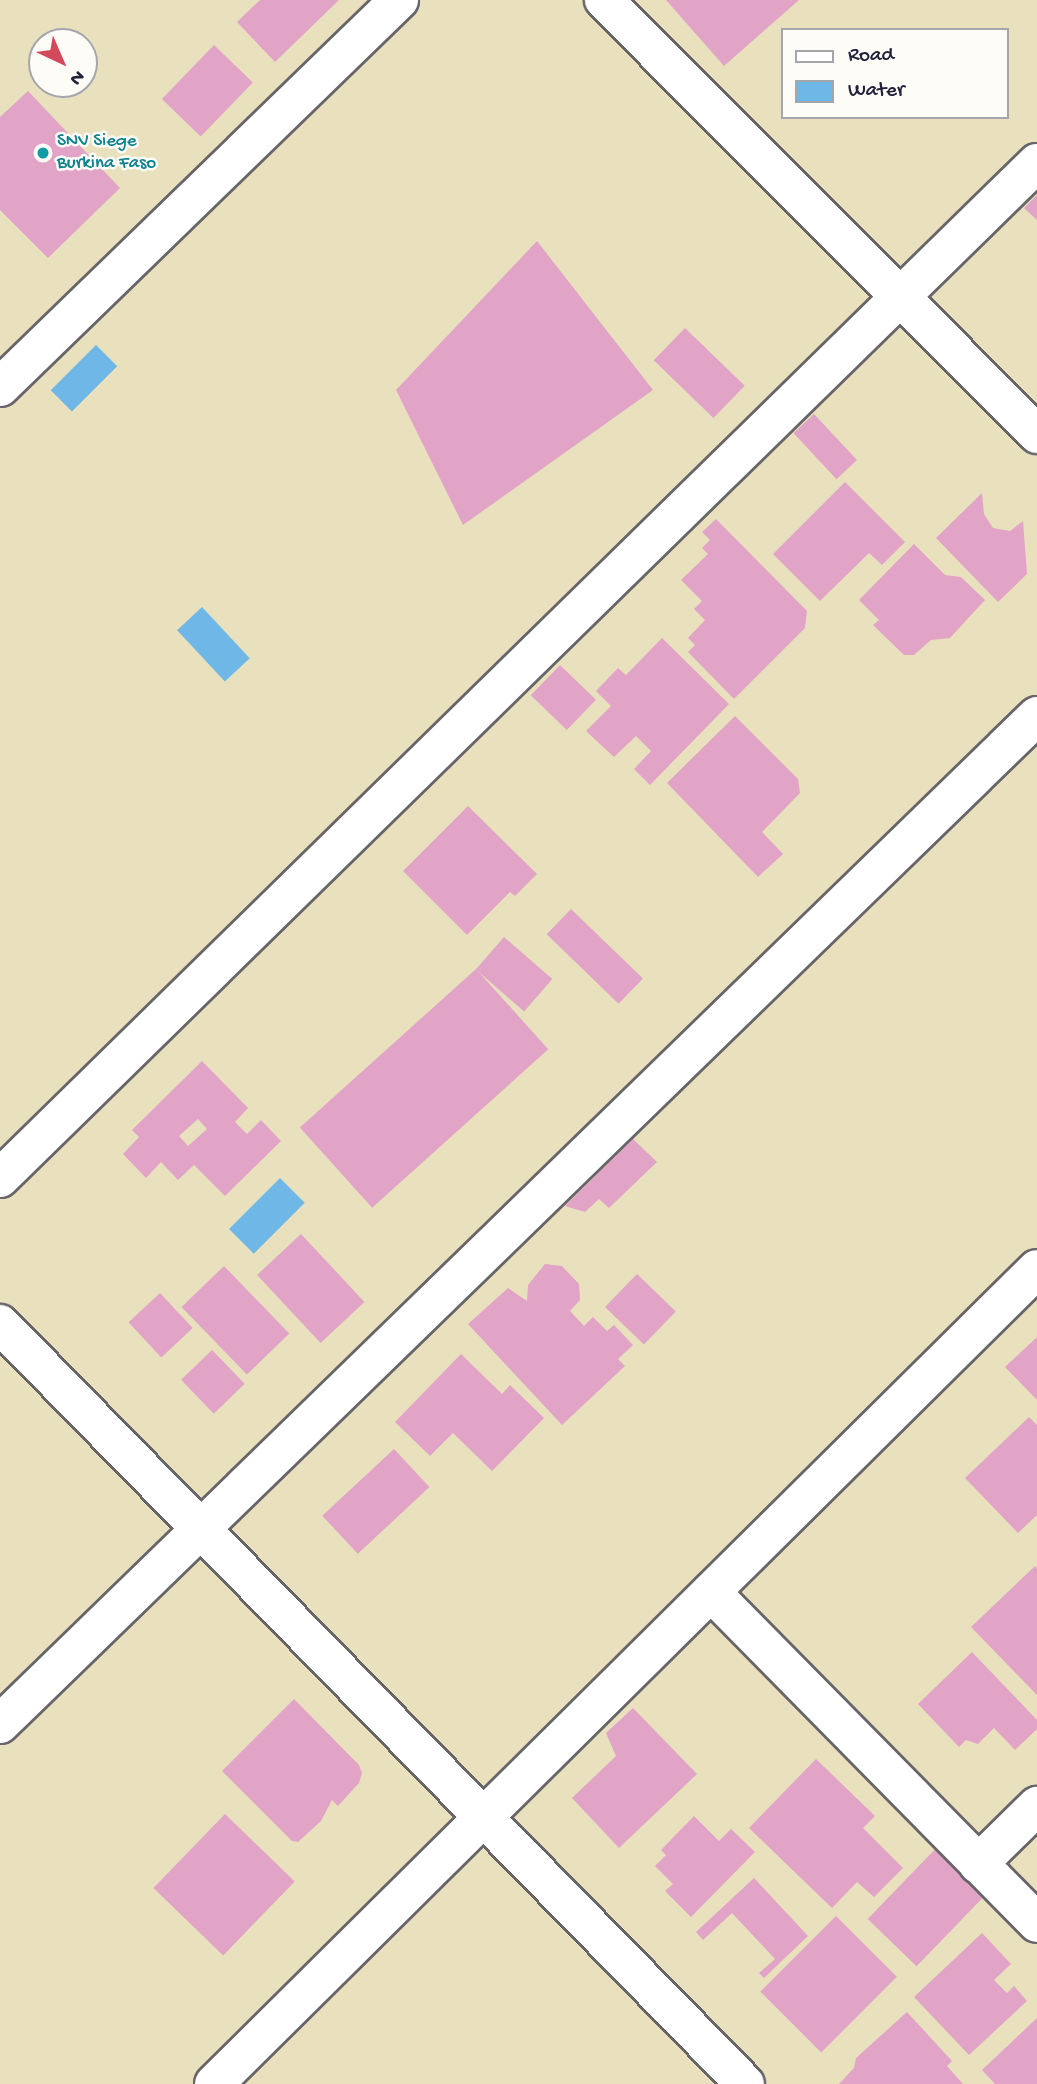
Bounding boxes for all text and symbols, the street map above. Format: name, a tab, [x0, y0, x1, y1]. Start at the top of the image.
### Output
north arrow	[28, 28, 98, 98]
legend	[782, 28, 1009, 119]
text: Road	[848, 44, 894, 69]
text: N	[64, 64, 89, 90]
text: Water	[848, 79, 904, 104]
place label: SNV Siege Burkina Faso	[57, 131, 156, 175]
marker: SNV Siege Burkina Faso	[35, 145, 51, 161]

